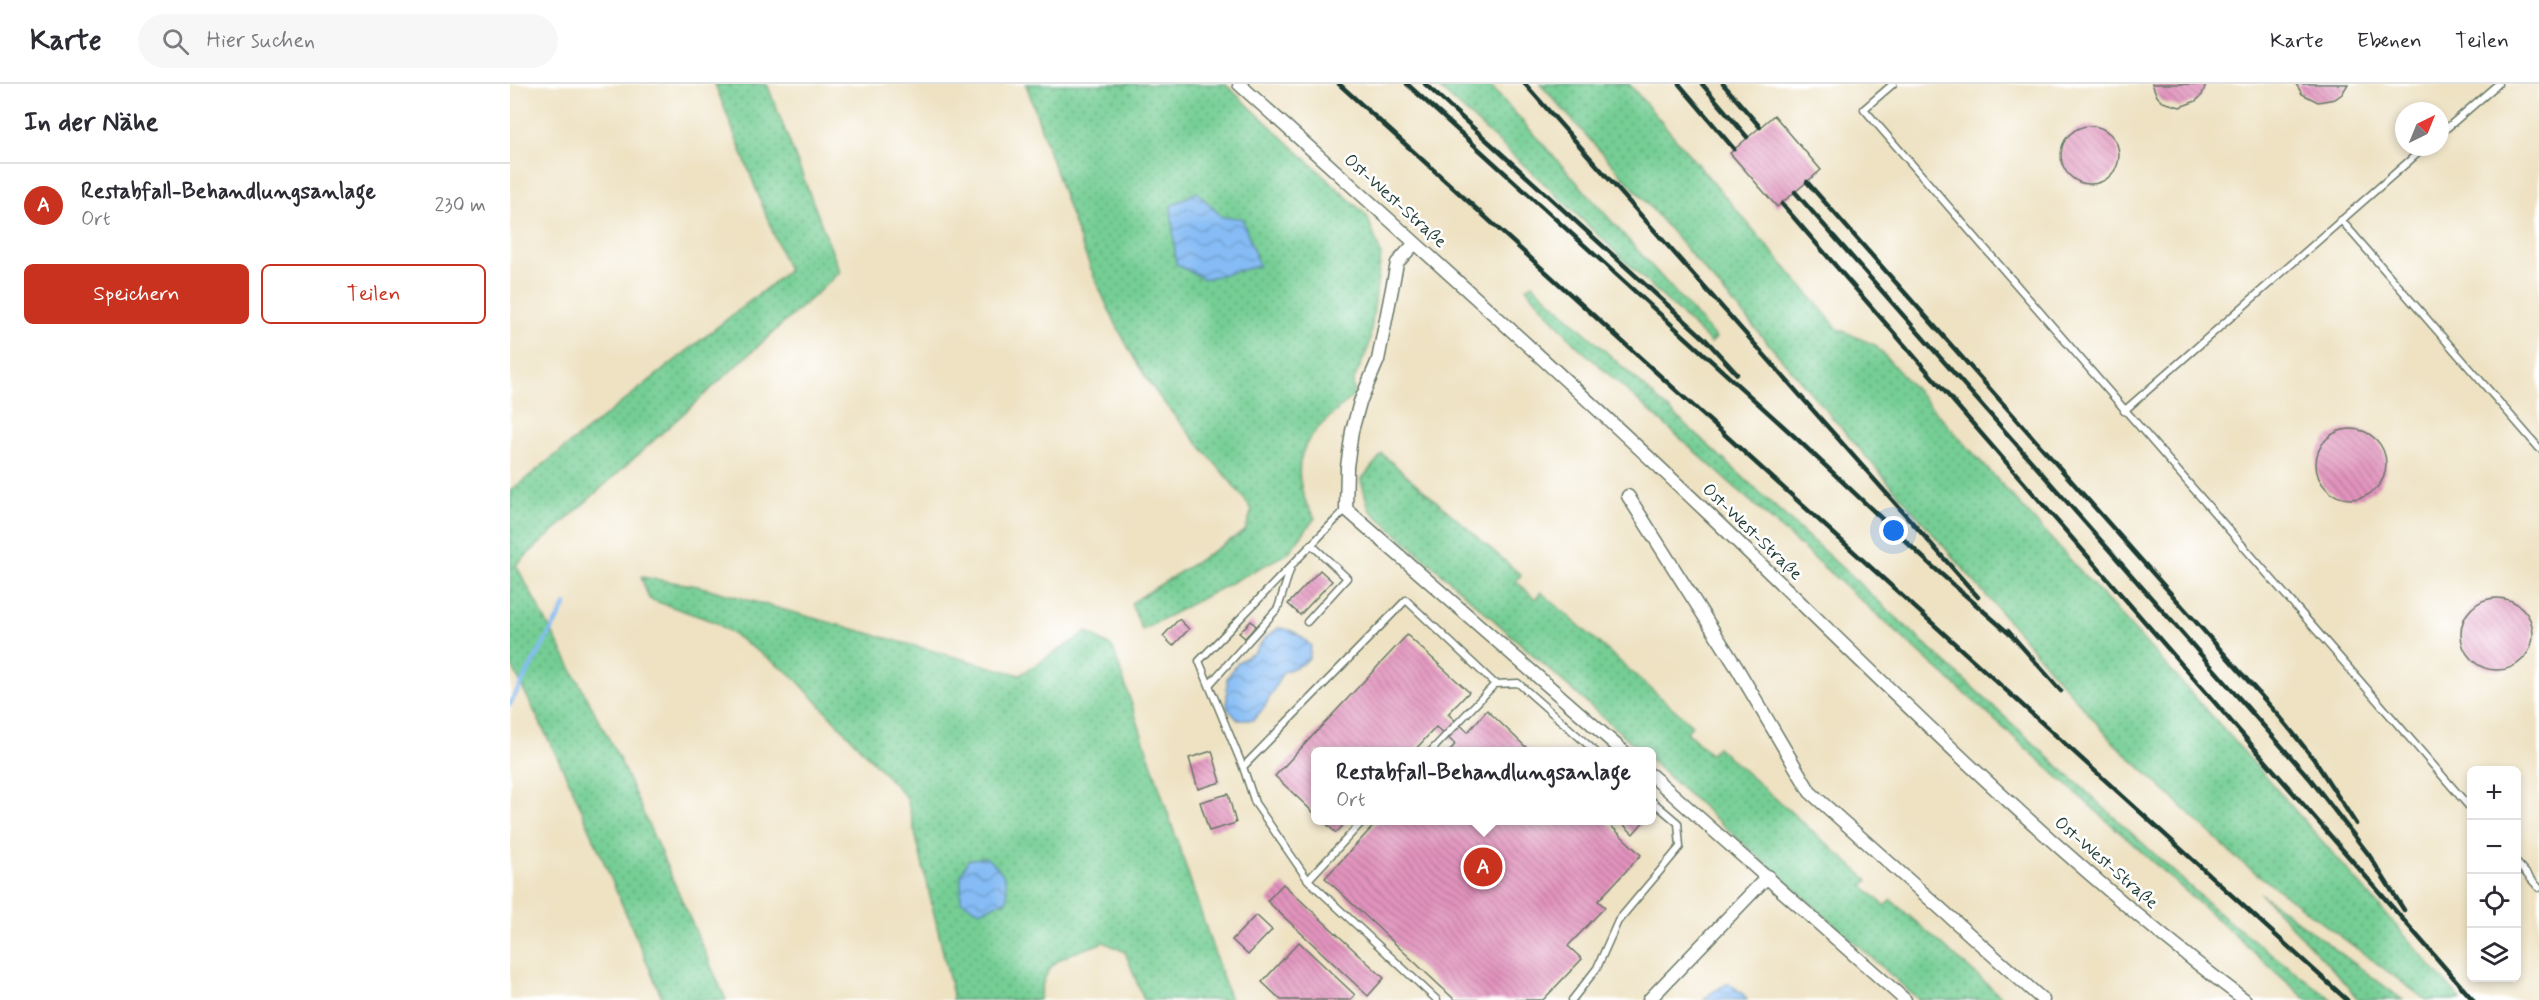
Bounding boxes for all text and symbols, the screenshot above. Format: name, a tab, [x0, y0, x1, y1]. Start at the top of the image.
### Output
search box	[138, 14, 558, 68]
text: Karte	[30, 23, 102, 60]
icon: search	[159, 25, 192, 58]
text: Hier suchen	[207, 27, 315, 55]
text: Karte	[2270, 27, 2324, 55]
text: Ebenen	[2357, 27, 2422, 55]
text: Teilen	[2455, 27, 2509, 55]
north arrow	[2395, 102, 2449, 156]
text: In der Nähe	[24, 106, 158, 140]
street label: Ost-West-Straße	[1338, 148, 1452, 254]
text: Restabfall-Behandlungsanlage	[81, 178, 376, 206]
text: A	[37, 192, 50, 219]
text: 230 m	[434, 192, 486, 219]
text: Ort	[81, 206, 110, 233]
button: Speichern	[24, 264, 249, 324]
button: Teilen	[261, 264, 486, 324]
street label: Ost-West-Straße	[1697, 478, 1807, 586]
your location	[1879, 516, 1908, 545]
popup	[1311, 747, 1656, 825]
text: Restabfall-Behandlungsanlage	[1336, 759, 1631, 787]
map controls	[2467, 766, 2521, 982]
button: +	[2467, 766, 2521, 820]
text: Ort	[1336, 787, 1365, 814]
street label: Ost-West-Straße	[2049, 811, 2163, 915]
button: −	[2467, 820, 2521, 874]
pin: A	[1464, 844, 1502, 890]
button: locate	[2467, 874, 2521, 928]
button: layers	[2467, 928, 2521, 982]

